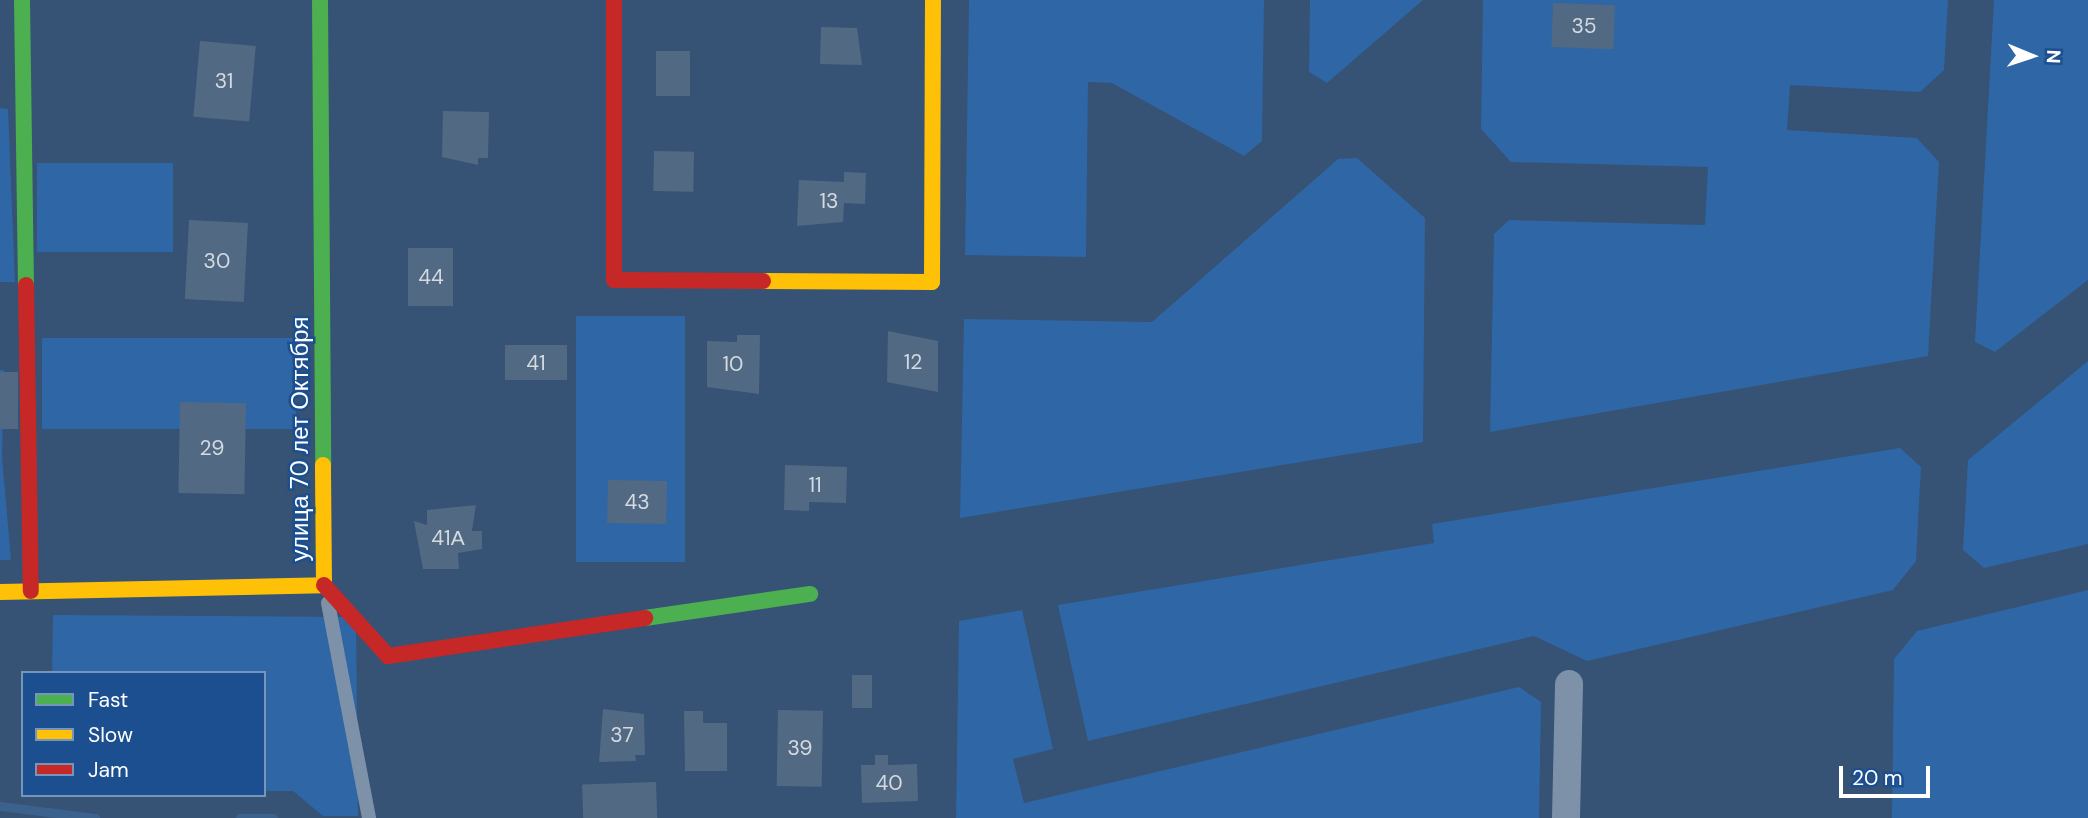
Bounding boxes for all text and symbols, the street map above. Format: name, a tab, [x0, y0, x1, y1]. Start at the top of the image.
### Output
house number: 35	[1571, 13, 1597, 39]
north arrow	[1997, 21, 2067, 91]
text: N	[2041, 49, 2066, 64]
house number: 31	[215, 68, 233, 94]
house number: 13	[820, 188, 838, 214]
house number: 30	[204, 248, 230, 274]
house number: 44	[418, 264, 444, 290]
street label: улица 70 лет Октября	[286, 317, 314, 561]
house number: 12	[904, 349, 922, 375]
house number: 41	[526, 350, 546, 376]
house number: 10	[723, 351, 743, 377]
house number: 29	[199, 435, 225, 461]
house number: 11	[808, 472, 822, 498]
house number: 43	[624, 489, 650, 515]
house number: 41А	[431, 525, 465, 551]
legend	[21, 671, 266, 797]
text: Fast	[88, 686, 128, 714]
text: Slow	[88, 721, 133, 749]
house number: 37	[610, 722, 634, 748]
house number: 39	[788, 735, 812, 761]
scale bar	[1843, 752, 1934, 796]
text: Jam	[88, 756, 129, 784]
text: 20 m	[1852, 764, 1903, 792]
house number: 40	[875, 770, 903, 796]

